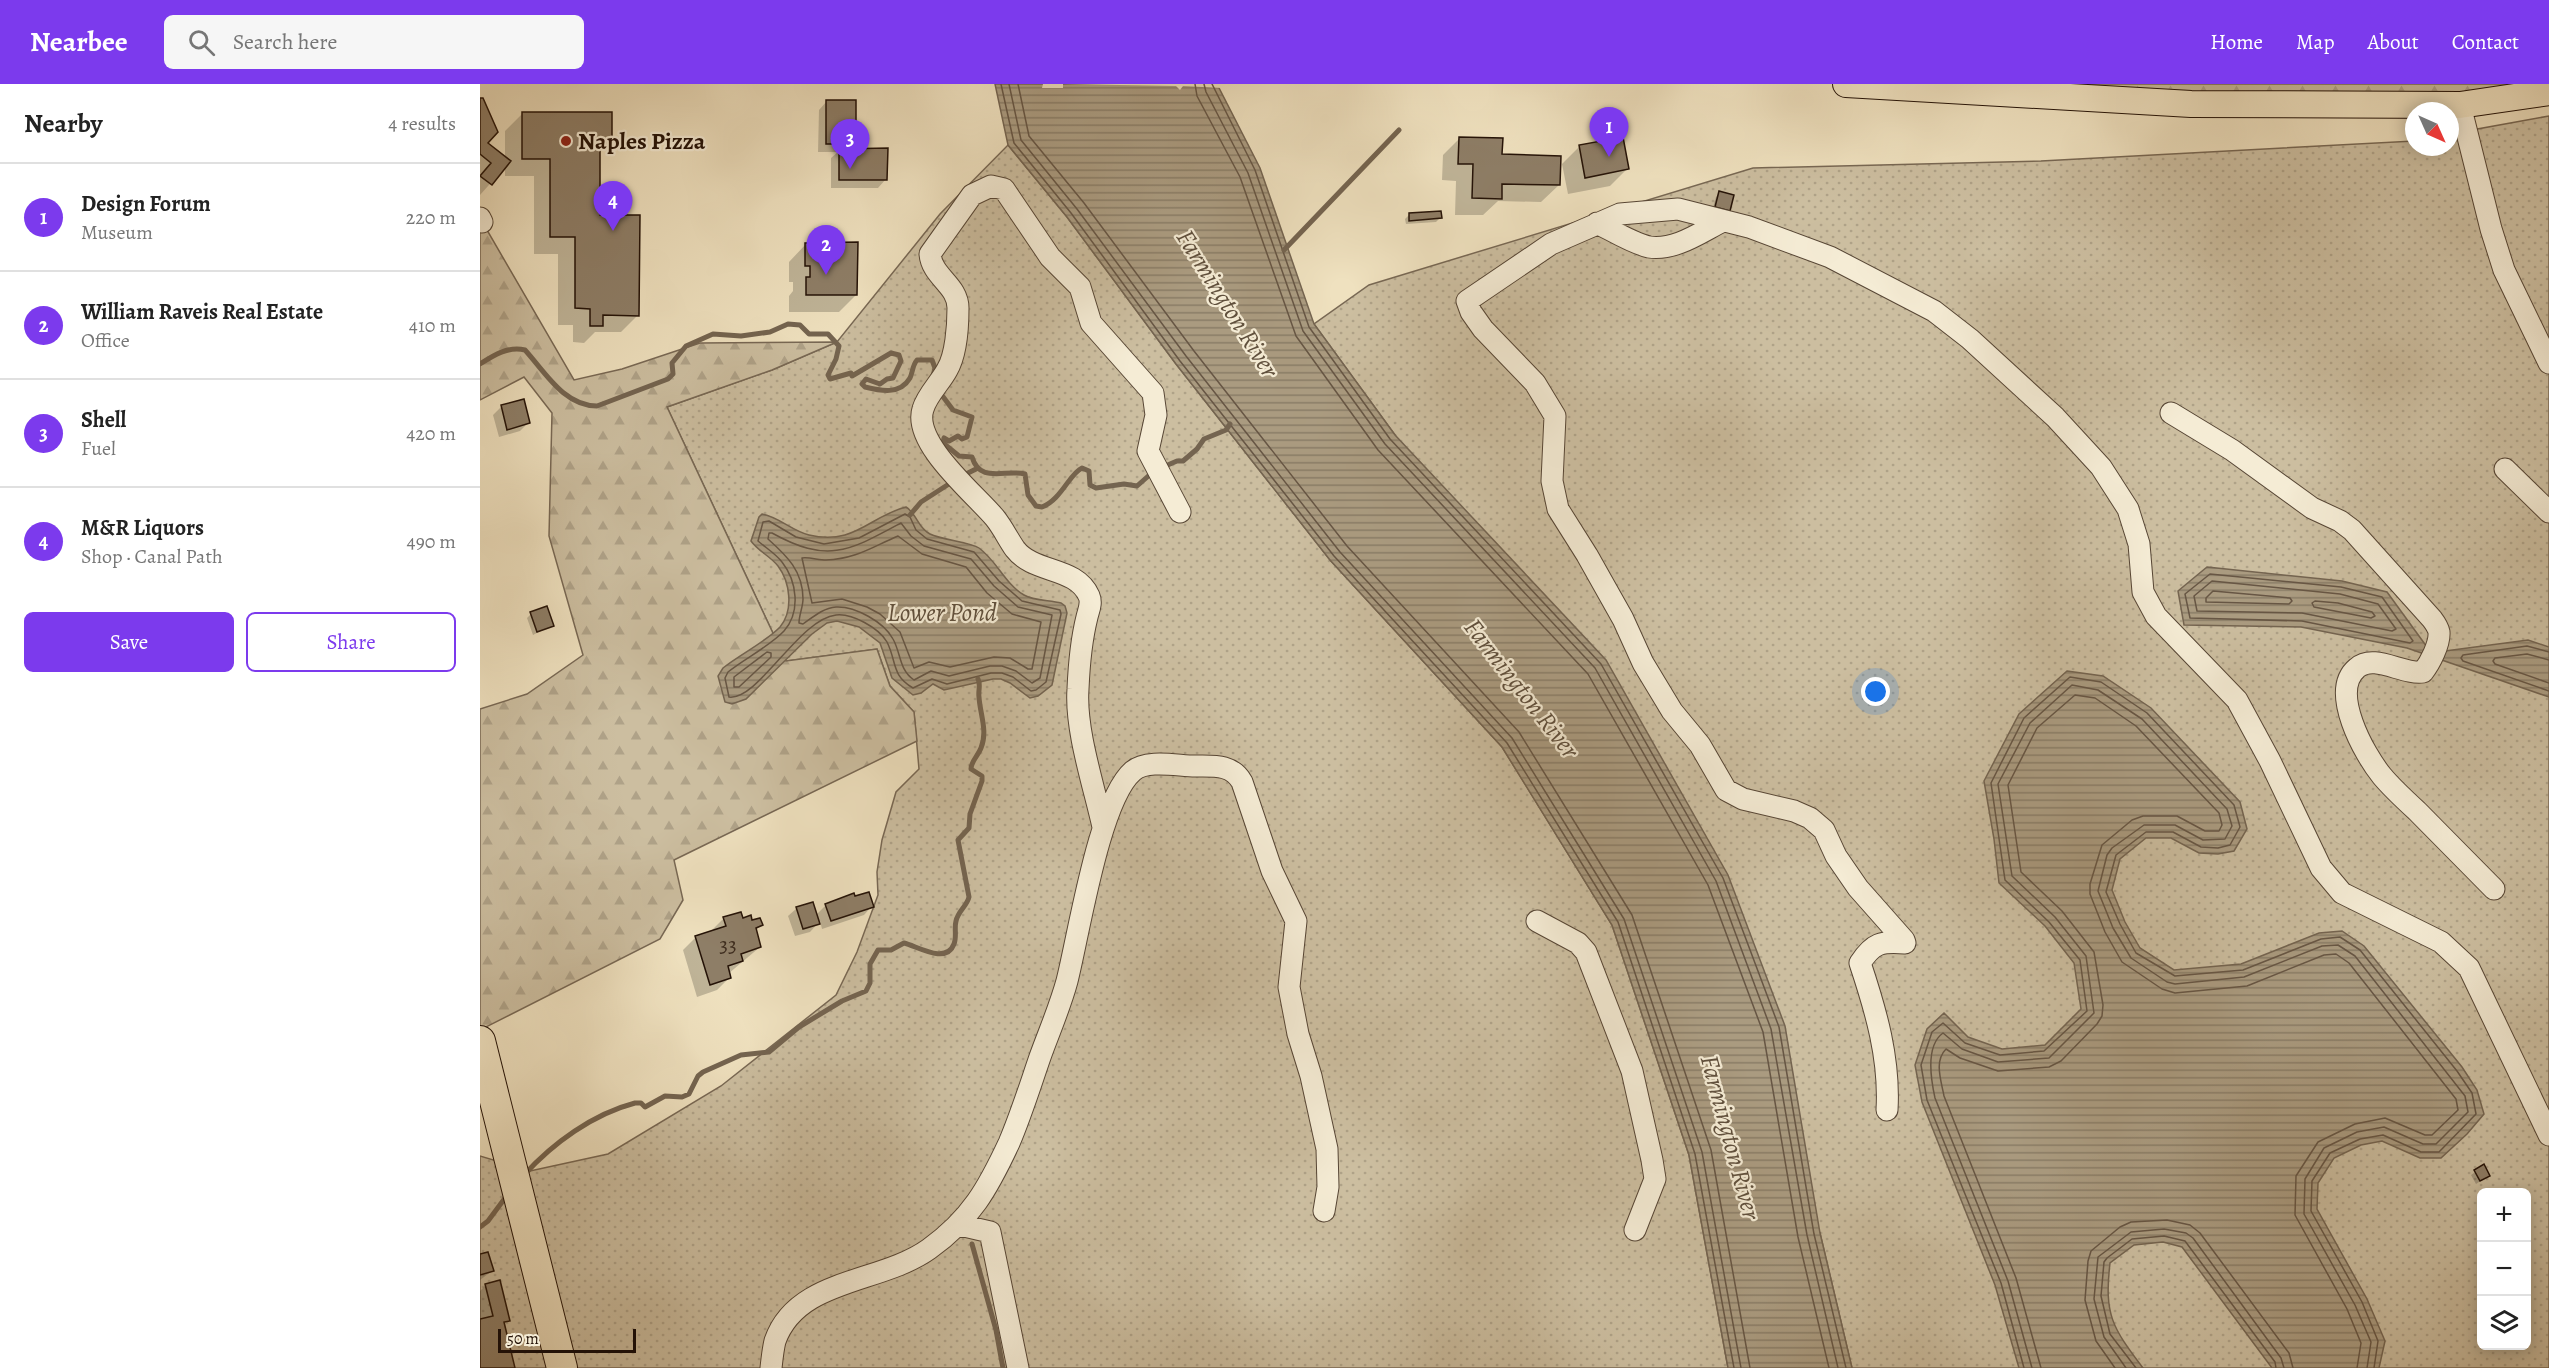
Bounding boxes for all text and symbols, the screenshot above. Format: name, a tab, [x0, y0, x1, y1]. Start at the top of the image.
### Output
search box	[164, 15, 584, 69]
text: Nearbee	[30, 23, 128, 61]
icon: search	[185, 26, 218, 59]
text: Search here	[233, 27, 337, 57]
text: Home	[2210, 28, 2263, 56]
text: Map	[2296, 28, 2334, 56]
text: About	[2367, 28, 2419, 56]
text: Contact	[2452, 28, 2519, 56]
north arrow	[2405, 102, 2459, 156]
text: Nearby	[24, 106, 103, 141]
pin: 1	[1590, 107, 1628, 157]
text: 4 results	[388, 110, 456, 137]
pin: 3	[830, 120, 869, 169]
place label: Naples Pizza	[578, 125, 706, 157]
marker: Naples Pizza	[559, 134, 573, 148]
pin: 4	[594, 182, 632, 231]
text: Design Forum	[81, 189, 211, 219]
text: 1	[40, 204, 47, 231]
text: 220 m	[406, 204, 456, 231]
text: Museum	[81, 219, 153, 246]
water label: Farmington River	[1168, 222, 1288, 385]
pin: 2	[806, 226, 846, 275]
text: William Raveis Real Estate	[81, 297, 323, 327]
text: 2	[39, 312, 48, 339]
text: 410 m	[409, 312, 456, 339]
text: Office	[81, 327, 130, 354]
text: Shell	[81, 405, 126, 435]
text: 3	[39, 420, 48, 447]
text: 420 m	[406, 420, 456, 447]
text: Fuel	[81, 435, 116, 462]
text: M&R Liquors	[81, 513, 204, 543]
text: 4	[39, 528, 48, 555]
text: 490 m	[407, 528, 456, 555]
text: Shop · Canal Path	[81, 543, 223, 570]
water label: Lower Pond	[887, 595, 997, 630]
water label: Farmington River	[1456, 611, 1588, 766]
button: Save	[24, 612, 234, 672]
button: Share	[246, 612, 456, 672]
your location	[1861, 677, 1890, 706]
house number: 33	[719, 931, 737, 959]
water label: Farmington River	[1692, 1051, 1770, 1224]
map controls	[2477, 1188, 2531, 1350]
button: +	[2477, 1188, 2531, 1242]
button: −	[2477, 1242, 2531, 1296]
button: layers	[2477, 1296, 2531, 1350]
scale bar	[498, 1326, 636, 1354]
text: 50 m	[507, 1328, 539, 1350]

